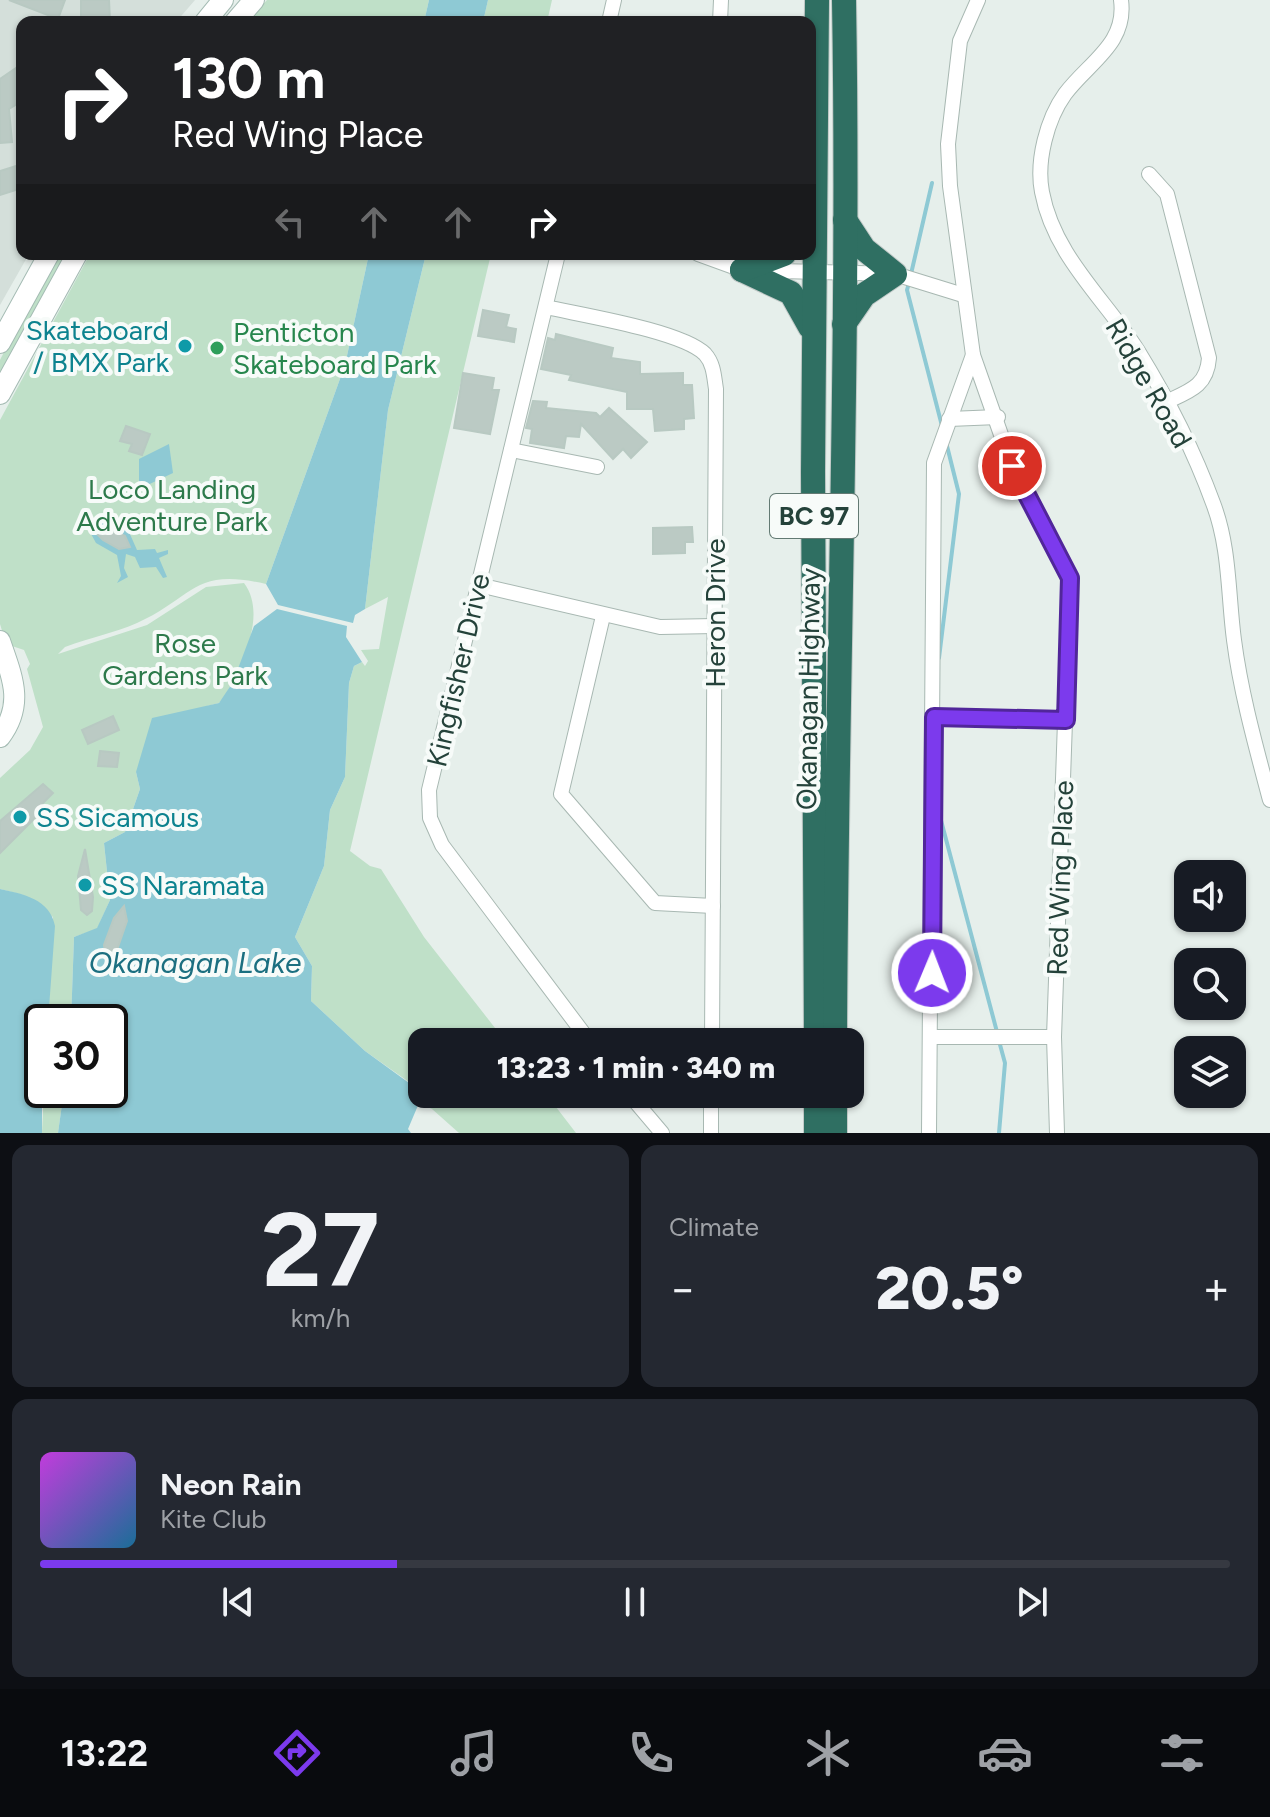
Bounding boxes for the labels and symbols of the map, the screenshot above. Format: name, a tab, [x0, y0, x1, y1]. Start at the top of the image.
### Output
street label: Ridge Road	[1098, 312, 1200, 454]
place label: Skateboard / BMX Park	[26, 313, 169, 379]
place label: Penticton Skateboard Park	[233, 315, 437, 381]
marker: Skateboard / BMX Park	[176, 337, 194, 355]
marker: Penticton Skateboard Park	[208, 339, 226, 357]
pin	[978, 432, 1046, 500]
park label: Loco Landing Adventure Park	[76, 472, 268, 538]
road number: BC 97	[770, 494, 858, 538]
street label: Heron Drive	[698, 538, 732, 688]
street label: Okanagan Highway	[789, 567, 827, 810]
street label: Kingfisher Drive	[419, 570, 497, 770]
park label: Rose Gardens Park	[102, 626, 268, 692]
street label: Red Wing Place	[1040, 780, 1080, 976]
place label: SS Sicamous	[36, 800, 199, 834]
marker: SS Sicamous	[11, 808, 29, 826]
place label: SS Naramata	[101, 868, 265, 902]
marker: SS Naramata	[76, 876, 94, 894]
position arrow	[890, 931, 974, 1015]
water label: Okanagan Lake	[89, 944, 301, 981]
speed limit sign: 30	[24, 1004, 128, 1108]

